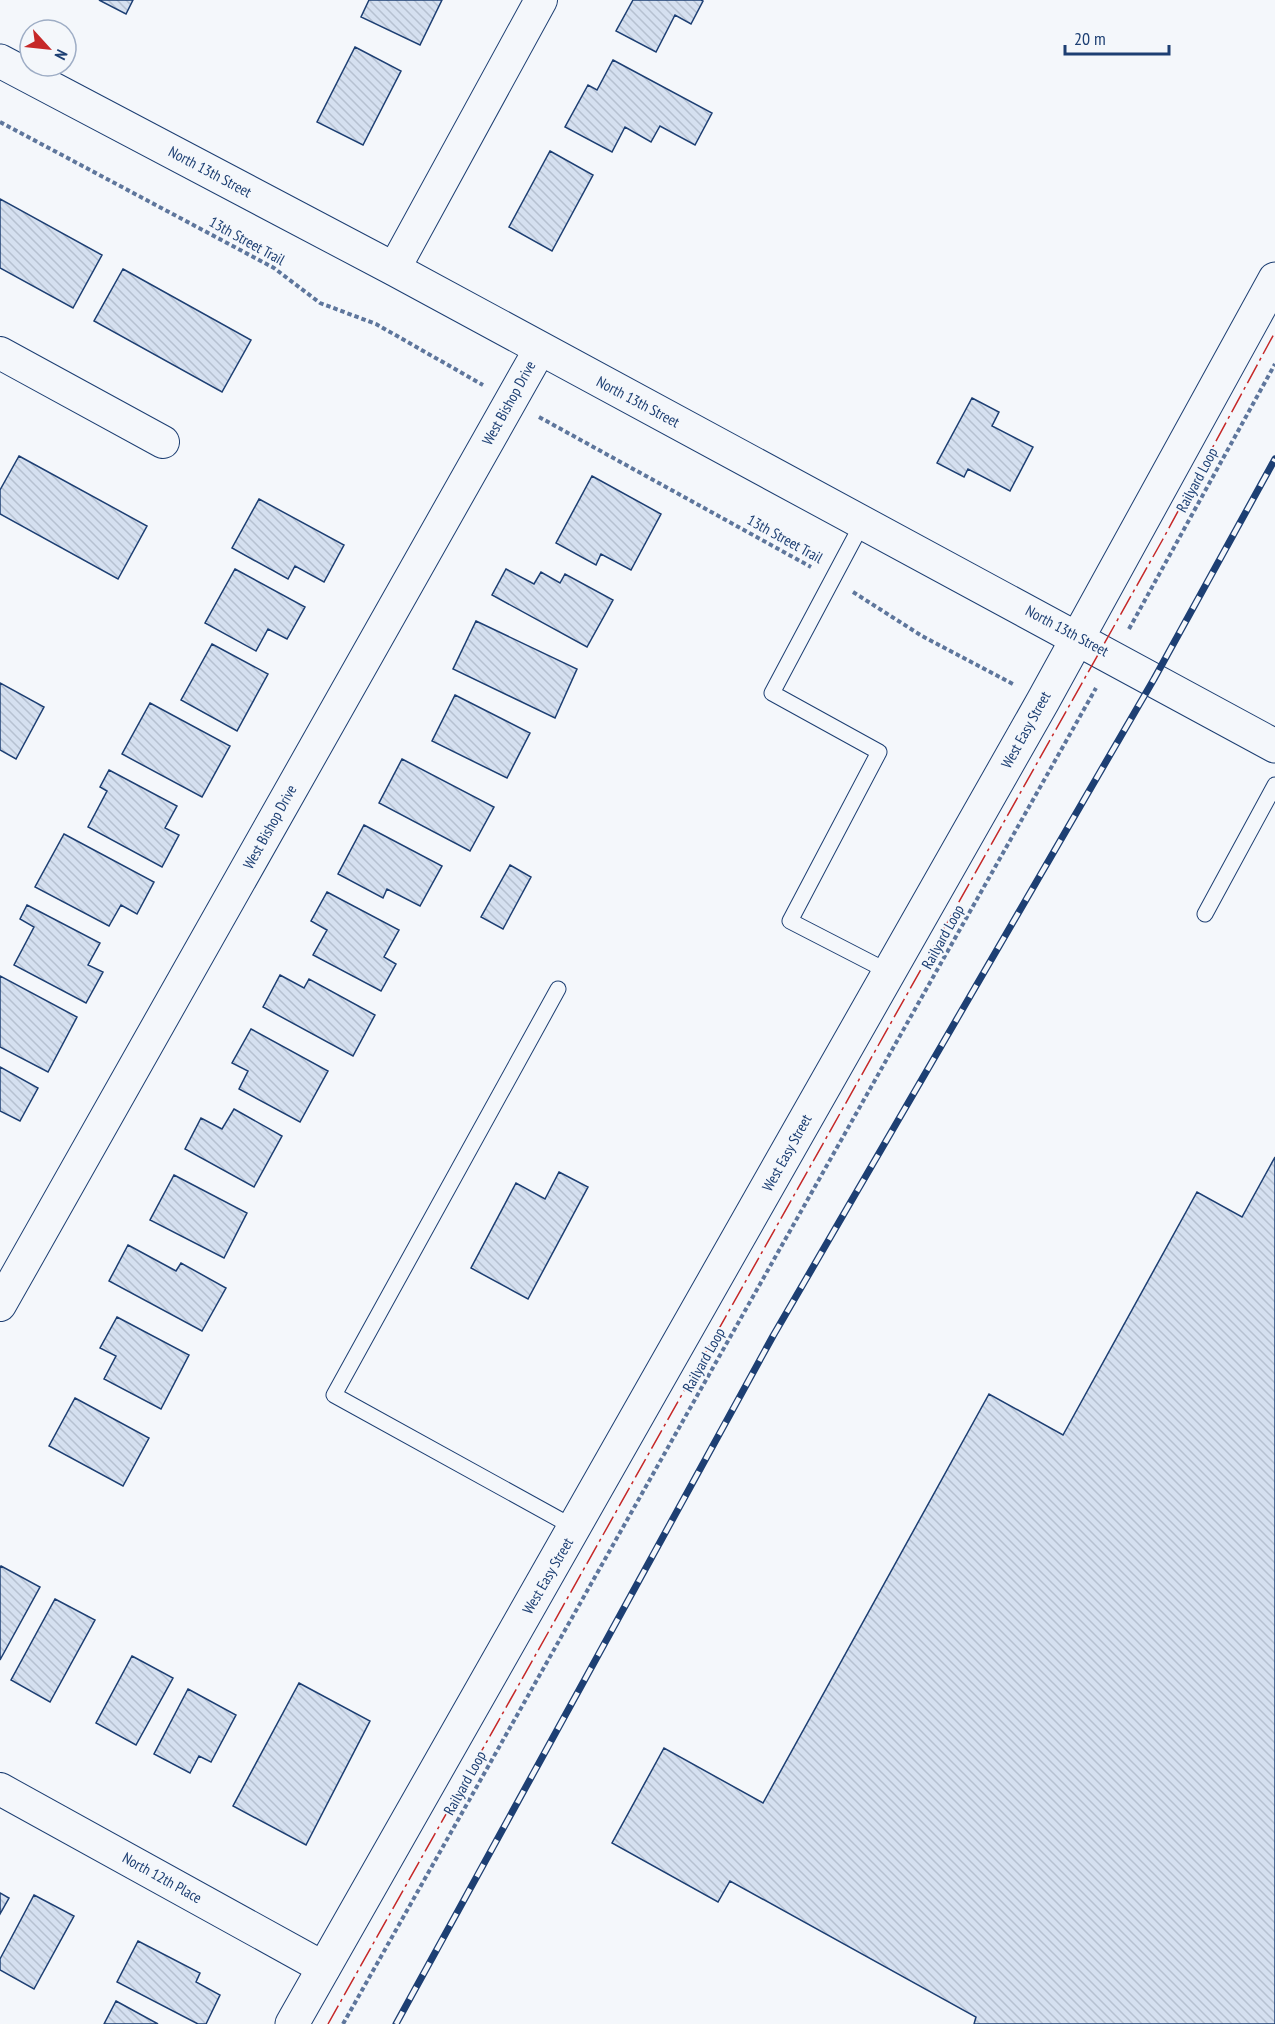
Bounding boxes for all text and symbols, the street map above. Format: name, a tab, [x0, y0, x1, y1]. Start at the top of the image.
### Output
north arrow	[18, 18, 78, 78]
scale bar	[1065, 18, 1168, 56]
text: 20 m	[1074, 27, 1106, 50]
text: N	[50, 46, 72, 63]
street label: North 13th Street	[165, 142, 255, 201]
street label: 13th Street Trail	[206, 212, 289, 269]
street label: West Bishop Drive	[478, 357, 540, 448]
street label: North 13th Street	[593, 372, 683, 431]
street label: Railyard Loop	[1172, 444, 1221, 515]
street label: 13th Street Trail	[744, 510, 827, 567]
street label: North 13th Street	[1022, 601, 1112, 660]
street label: West Easy Street	[997, 688, 1054, 772]
street label: West Bishop Drive	[239, 781, 301, 872]
street label: Railyard Loop	[917, 901, 968, 972]
street label: West Easy Street	[758, 1111, 815, 1195]
street label: Railyard Loop	[678, 1324, 729, 1395]
street label: West Easy Street	[518, 1534, 577, 1617]
street label: Railyard Loop	[439, 1747, 490, 1818]
street label: North 12th Place	[119, 1848, 205, 1907]

